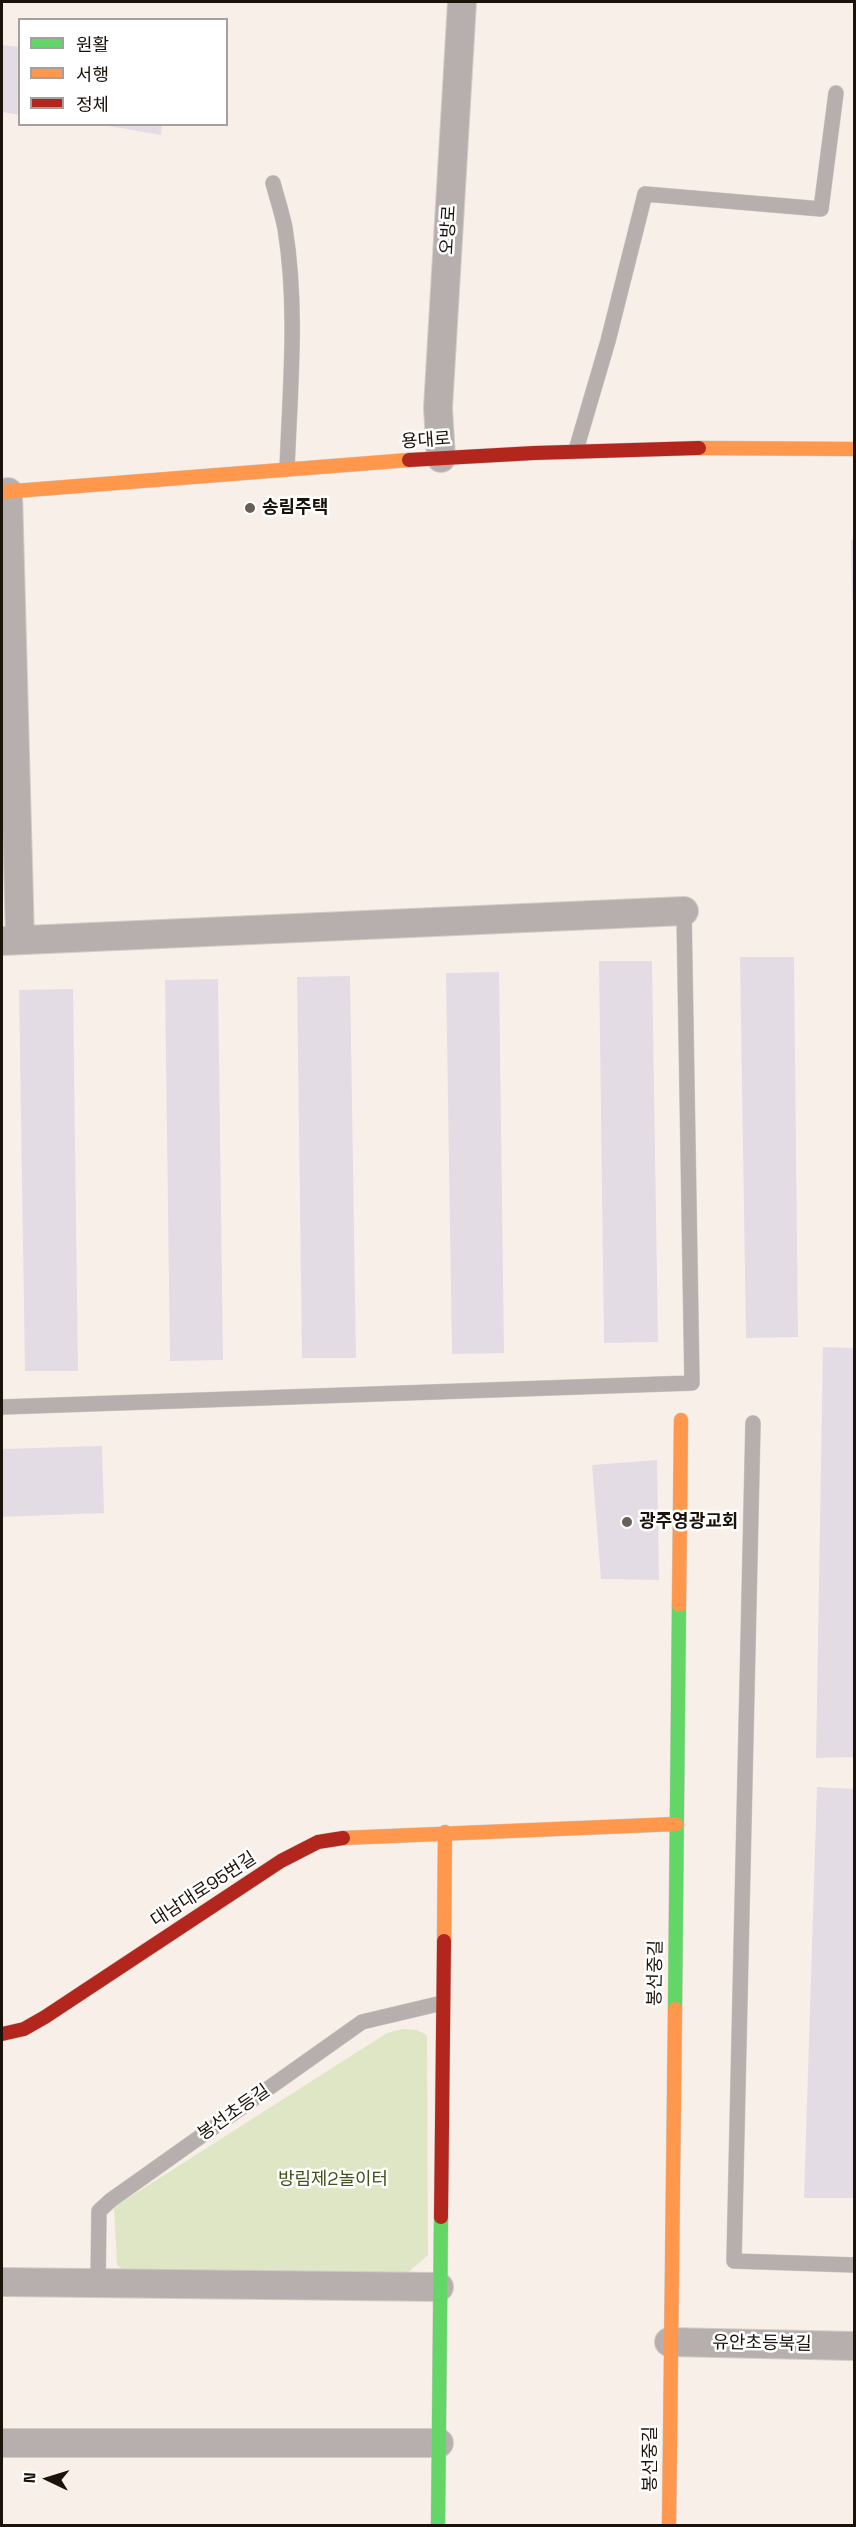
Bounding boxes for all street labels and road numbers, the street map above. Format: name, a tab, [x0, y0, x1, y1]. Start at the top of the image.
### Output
street label: 오방로	[437, 205, 461, 255]
street label: 용대로	[400, 428, 452, 454]
street label: 대남대로95번길	[147, 1848, 261, 1932]
street label: 봉선중길	[645, 1940, 667, 2006]
street label: 봉선초등길	[194, 2080, 274, 2146]
street label: 유안초등북길	[712, 2332, 812, 2356]
street label: 봉선중길	[640, 2426, 662, 2492]

